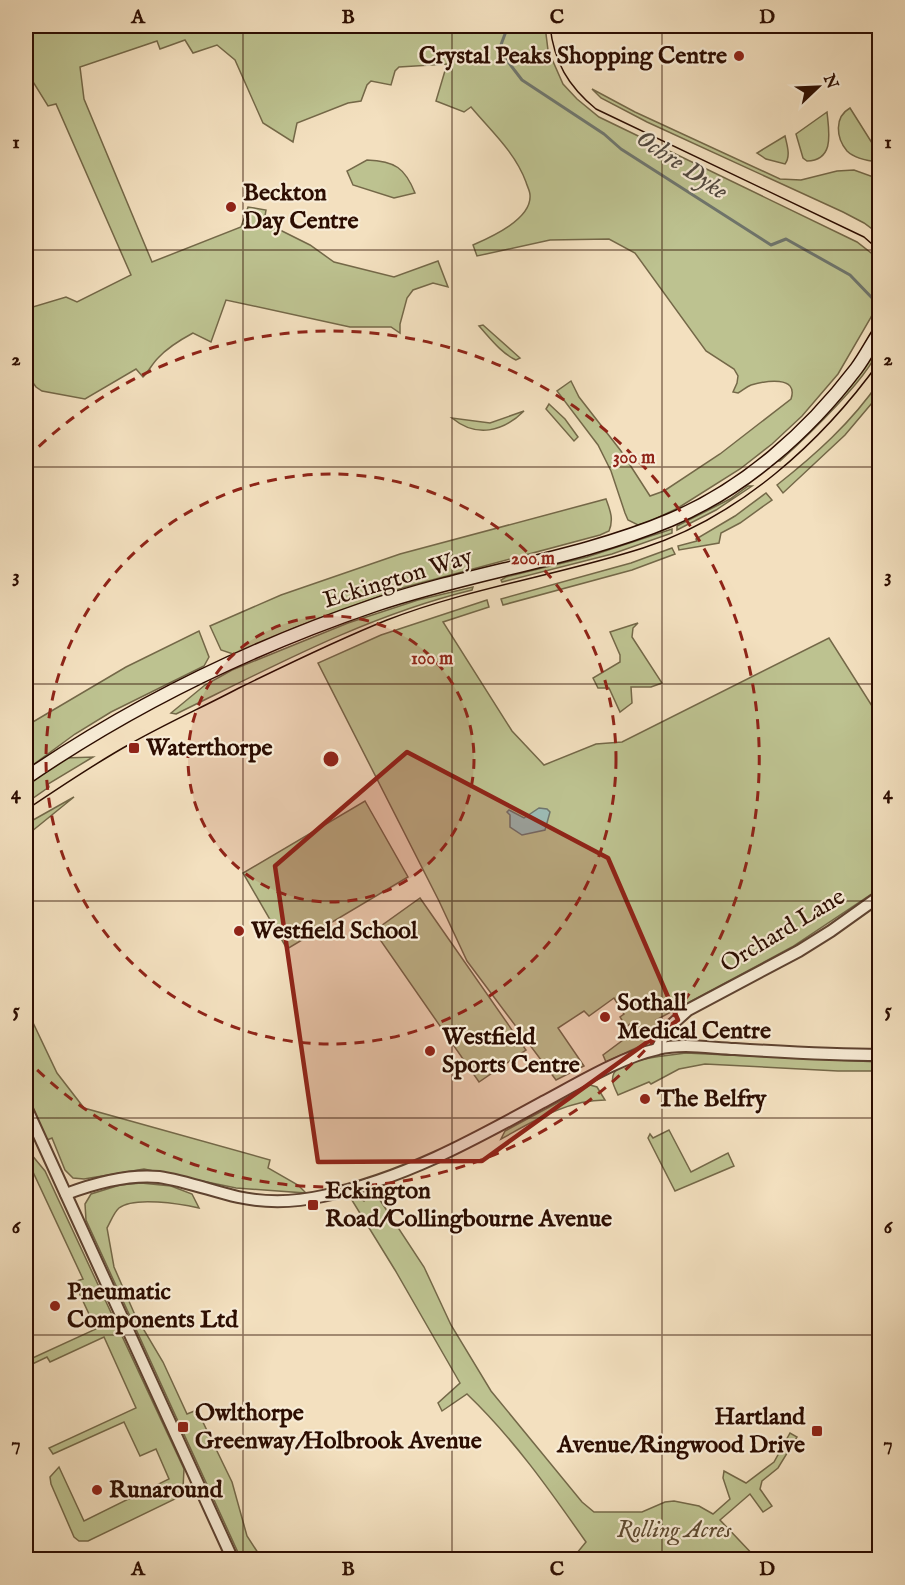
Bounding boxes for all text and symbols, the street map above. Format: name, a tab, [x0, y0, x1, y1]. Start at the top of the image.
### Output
text: A	[130, 5, 146, 30]
text: B	[341, 5, 355, 30]
text: C	[550, 5, 564, 30]
text: D	[759, 5, 775, 30]
place label: Crystal Peaks Shopping Centre	[419, 41, 727, 72]
marker: Crystal Peaks Shopping Centre	[732, 49, 746, 63]
north arrow	[788, 57, 848, 117]
text: N	[818, 71, 842, 92]
water label: Ochre Dyke	[630, 122, 735, 208]
text: 1	[12, 130, 20, 155]
text: 1	[884, 130, 892, 155]
place label: Beckton Day Centre	[243, 178, 358, 237]
marker: Beckton Day Centre	[224, 200, 238, 214]
text: 2	[11, 347, 21, 372]
text: 2	[883, 347, 893, 372]
text: 300 m	[613, 447, 655, 470]
street label: Eckington Way	[320, 542, 477, 616]
text: 200 m	[511, 548, 555, 571]
text: 3	[12, 564, 20, 589]
text: 3	[884, 564, 892, 589]
text: 100 m	[411, 648, 453, 671]
place label: Waterthorpe	[145, 733, 272, 764]
marker: Waterthorpe	[127, 741, 141, 755]
centre of rings	[321, 749, 341, 769]
text: 4	[11, 781, 22, 806]
text: 4	[883, 781, 894, 806]
street label: Orchard Lane	[715, 882, 851, 980]
place label: Westfield School	[250, 916, 418, 947]
marker: Westfield School	[232, 924, 246, 938]
place label: Sothall Medical Centre	[617, 988, 771, 1047]
text: 5	[12, 998, 20, 1023]
text: 5	[884, 998, 892, 1023]
marker: Sothall Medical Centre	[598, 1010, 612, 1024]
place label: Westfield Sports Centre	[441, 1022, 580, 1081]
marker: Westfield Sports Centre	[423, 1044, 437, 1058]
place label: The Belfry	[656, 1084, 768, 1115]
marker: The Belfry	[638, 1092, 652, 1106]
place label: Eckington Road/Collingbourne Avenue	[325, 1176, 612, 1235]
marker: Eckington Road/Collingbourne Avenue	[306, 1198, 320, 1212]
text: 6	[12, 1215, 22, 1240]
text: 6	[884, 1215, 894, 1240]
place label: Pneumatic Components Ltd	[67, 1277, 239, 1336]
marker: Pneumatic Components Ltd	[48, 1299, 62, 1313]
place label: Owlthorpe Greenway/Holbrook Avenue	[195, 1398, 482, 1457]
place label: Hartland Avenue/Ringwood Drive	[556, 1402, 806, 1461]
marker: Owlthorpe Greenway/Holbrook Avenue	[176, 1420, 190, 1434]
marker: Hartland Avenue/Ringwood Drive	[810, 1424, 824, 1438]
text: 7	[11, 1432, 21, 1457]
text: 7	[883, 1432, 893, 1457]
place label: Runaround	[109, 1475, 224, 1506]
marker: Runaround	[90, 1483, 104, 1497]
park label: Rolling Acres	[617, 1515, 732, 1546]
text: A	[130, 1557, 146, 1582]
text: B	[341, 1557, 355, 1582]
text: C	[550, 1557, 564, 1582]
text: D	[759, 1557, 775, 1582]

